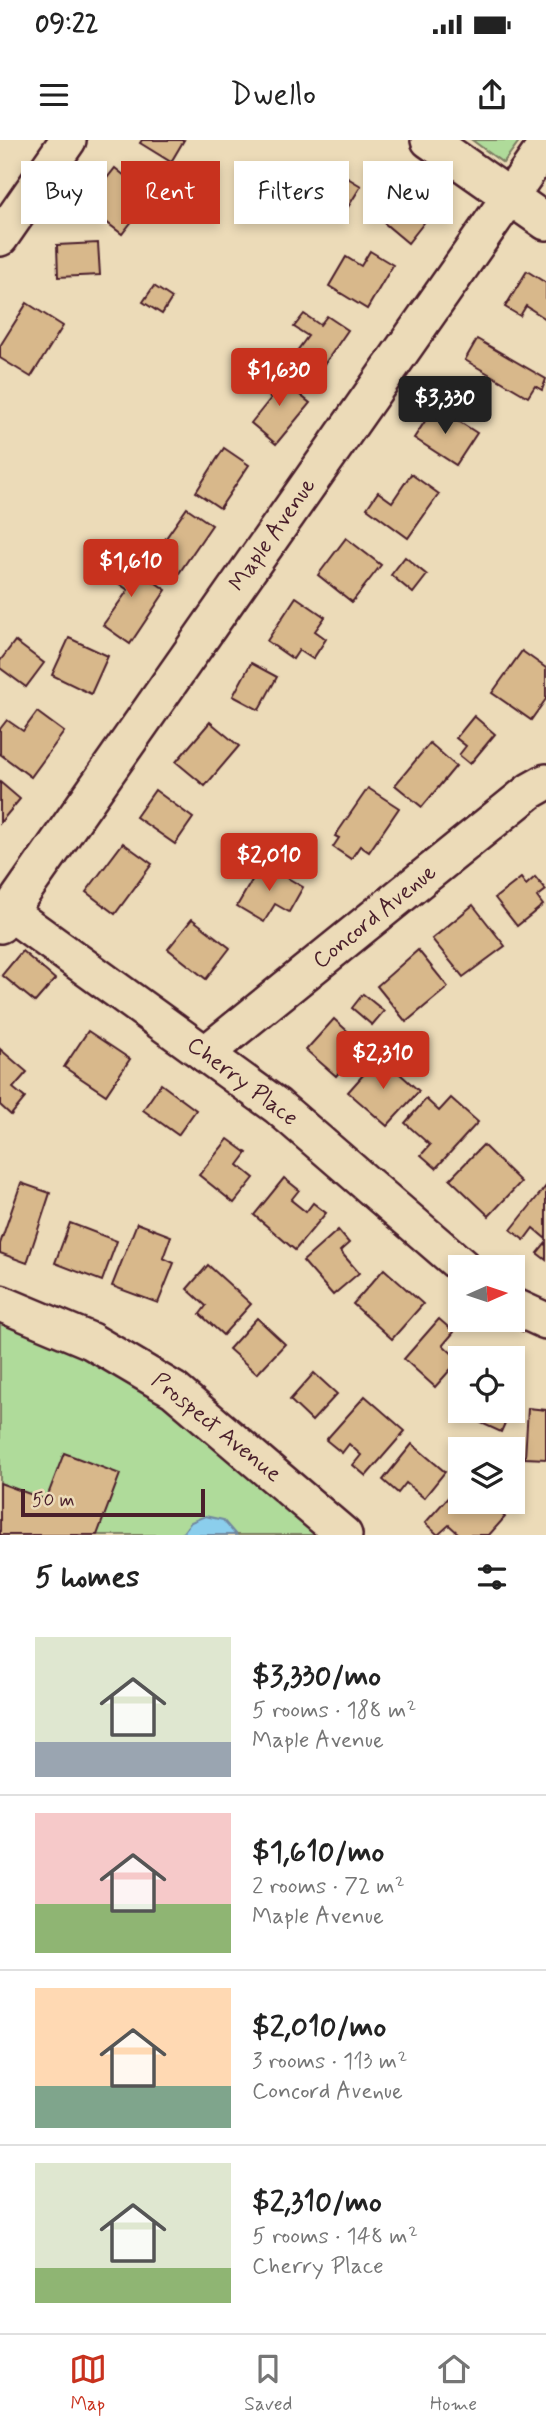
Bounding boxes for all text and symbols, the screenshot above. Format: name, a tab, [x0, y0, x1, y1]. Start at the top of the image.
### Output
text: 09:22	[35, 8, 98, 42]
text: Dwello	[230, 74, 316, 116]
icon: menu	[35, 76, 73, 114]
icon: share	[473, 76, 511, 114]
chip: Buy	[21, 161, 107, 224]
chip: Rent	[121, 161, 220, 224]
chip: Filters	[234, 161, 349, 224]
chip: New	[363, 161, 453, 224]
pin: $1,630	[222, 348, 336, 408]
text: $1,630	[247, 356, 311, 386]
pin: $3,330	[388, 376, 502, 436]
text: $3,330	[415, 384, 475, 414]
street label: Maple Avenue	[223, 472, 323, 598]
pin: $1,610	[74, 540, 188, 599]
text: $1,610	[99, 547, 163, 577]
pin: $2,010	[212, 834, 326, 893]
text: $2,010	[237, 841, 301, 871]
street label: Concord Avenue	[307, 858, 443, 976]
street label: Cherry Place	[180, 1030, 304, 1134]
pin: $2,310	[326, 1032, 440, 1091]
text: $2,310	[352, 1039, 414, 1069]
north arrow	[448, 1255, 525, 1332]
map controls	[448, 1255, 525, 1514]
button: locate	[448, 1346, 525, 1423]
street label: Prospect Avenue	[145, 1366, 287, 1490]
button: layers	[448, 1437, 525, 1514]
scale bar	[21, 1486, 205, 1518]
text: 50 m	[32, 1488, 75, 1513]
text: 5 homes	[35, 1558, 140, 1597]
icon: filters	[473, 1558, 511, 1596]
text: $3,330/mo	[252, 1657, 381, 1696]
icon: home	[91, 1665, 175, 1749]
text: 5 rooms · 188 m²	[252, 1696, 416, 1726]
text: Maple Avenue	[252, 1726, 384, 1756]
text: $1,610/mo	[252, 1833, 384, 1872]
icon: home	[91, 1841, 175, 1925]
text: 2 rooms · 72 m²	[252, 1872, 405, 1902]
text: Maple Avenue	[252, 1902, 384, 1932]
text: $2,010/mo	[252, 2008, 386, 2047]
icon: home	[91, 2016, 175, 2100]
text: 3 rooms · 113 m²	[252, 2047, 407, 2077]
text: Concord Avenue	[252, 2077, 403, 2107]
text: $2,310/mo	[252, 2183, 382, 2222]
icon: home	[91, 2191, 175, 2275]
text: 5 rooms · 148 m²	[252, 2222, 418, 2252]
text: Cherry Place	[252, 2252, 384, 2282]
tab: Map	[69, 2350, 107, 2417]
tab: Saved	[244, 2350, 292, 2417]
tab: Home	[430, 2350, 477, 2417]

